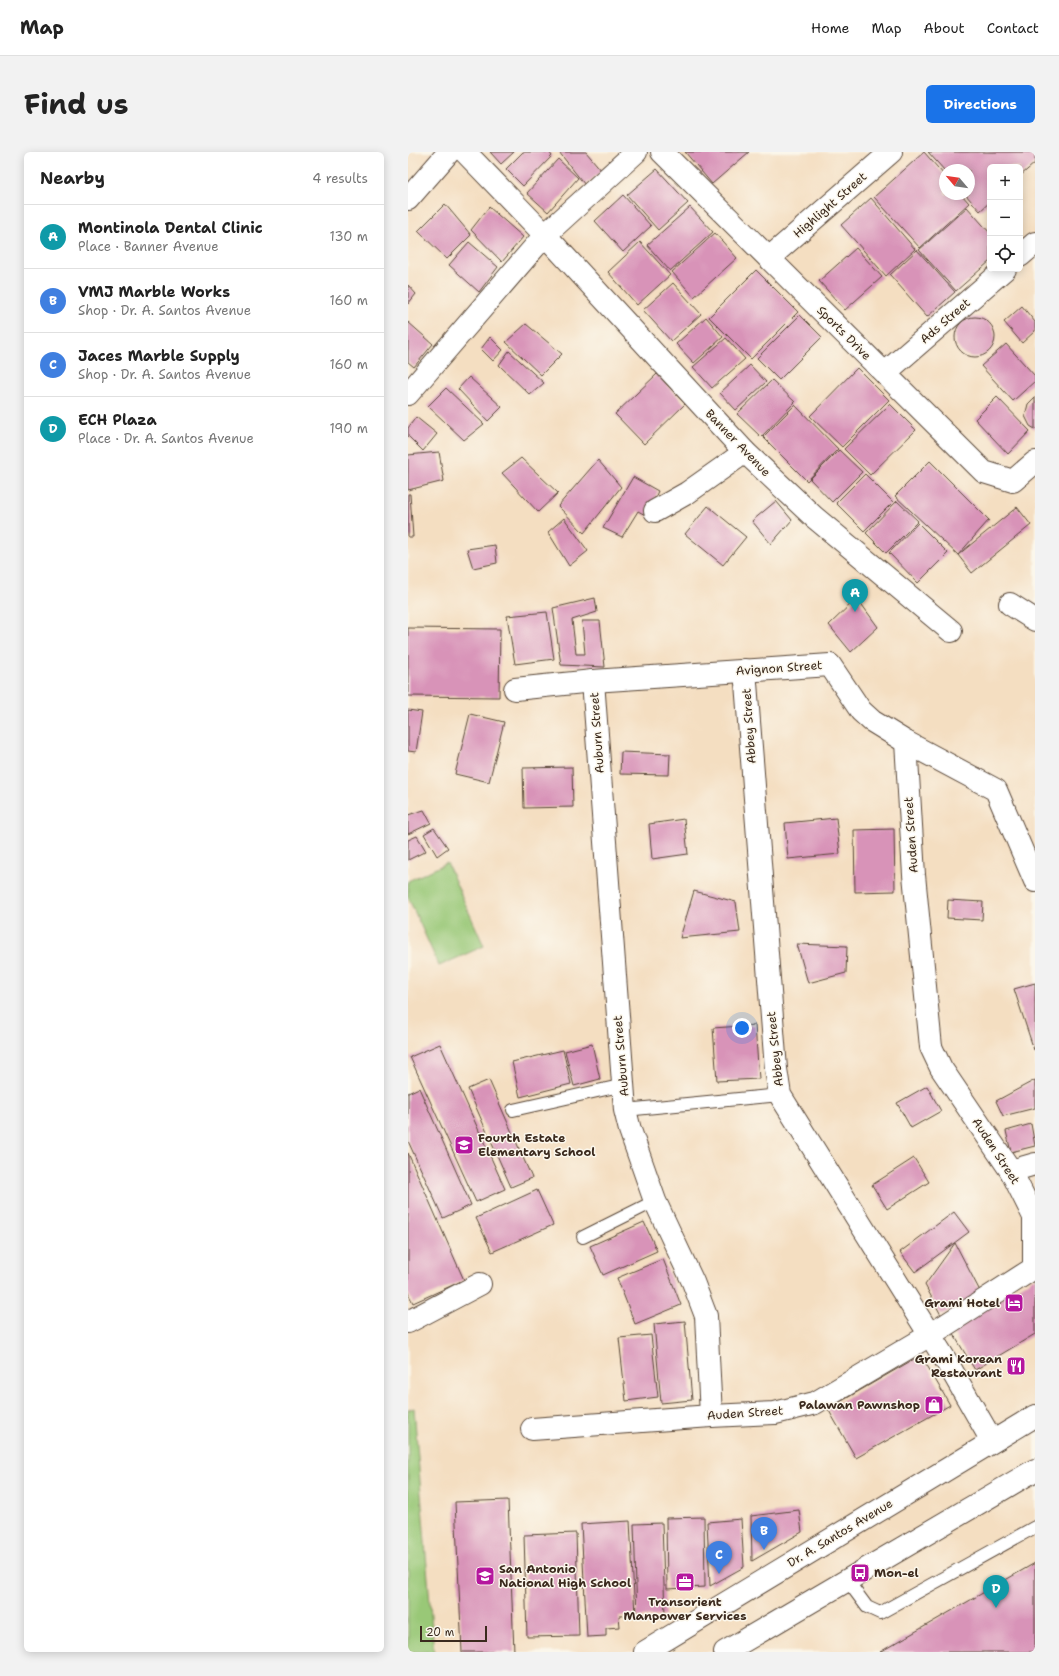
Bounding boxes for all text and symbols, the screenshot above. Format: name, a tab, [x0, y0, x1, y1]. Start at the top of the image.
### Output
text: Map	[20, 15, 64, 40]
text: Home	[811, 19, 850, 37]
text: Map	[872, 19, 902, 37]
text: About	[924, 19, 965, 37]
text: Contact	[987, 19, 1039, 37]
text: Find us	[24, 85, 129, 123]
button: Directions	[926, 85, 1035, 123]
north arrow	[939, 164, 975, 200]
map controls	[987, 164, 1023, 272]
button: +	[987, 164, 1023, 200]
text: Nearby	[40, 167, 105, 189]
street label: Highlight Street	[790, 169, 870, 241]
text: 4 results	[312, 170, 368, 187]
button: −	[987, 200, 1023, 236]
text: Montinola Dental Clinic	[78, 218, 263, 238]
text: A	[48, 228, 58, 245]
text: 130 m	[330, 228, 368, 245]
button: locate	[987, 236, 1023, 272]
text: Place · Banner Avenue	[78, 238, 219, 255]
text: VMJ Marble Works	[78, 282, 230, 302]
text: B	[49, 292, 57, 309]
text: 160 m	[330, 292, 368, 309]
street label: Ads Street	[917, 295, 973, 347]
text: Shop · Dr. A. Santos Avenue	[78, 302, 251, 319]
street label: Sports Drive	[813, 302, 875, 364]
text: Jaces Marble Supply	[78, 346, 240, 366]
text: C	[49, 356, 57, 373]
text: 160 m	[330, 356, 368, 373]
text: Shop · Dr. A. Santos Avenue	[78, 366, 251, 383]
street label: Banner Avenue	[702, 406, 774, 480]
text: ECH Plaza	[78, 410, 157, 430]
text: D	[48, 420, 58, 437]
text: 190 m	[329, 420, 368, 437]
text: Place · Dr. A. Santos Avenue	[78, 430, 254, 447]
pin: A	[842, 579, 868, 612]
street label: Avignon Street	[735, 657, 823, 679]
street label: Abbey Street	[738, 688, 760, 764]
street label: Auburn Street	[586, 692, 608, 774]
street label: Auden Street	[900, 796, 922, 874]
street label: Abbey Street	[763, 1010, 787, 1088]
street label: Auburn Street	[609, 1015, 633, 1097]
your location	[732, 1018, 752, 1038]
street label: Auden Street	[968, 1115, 1024, 1187]
place label: Fourth Estate Elementary School	[478, 1130, 595, 1160]
school or university icon: Fourth Estate Elementary School	[453, 1134, 475, 1156]
hotel icon: Grami Hotel	[1003, 1292, 1025, 1314]
place label: Grami Hotel	[924, 1295, 1000, 1311]
place label: Grami Korean Restaurant	[915, 1351, 1002, 1381]
restaurant icon: Grami Korean Restaurant	[1005, 1355, 1027, 1377]
shop icon: Palawan Pawnshop	[923, 1394, 945, 1416]
place label: Palawan Pawnshop	[799, 1397, 920, 1413]
street label: Auden Street	[706, 1402, 784, 1424]
street label: Dr. A. Santos Avenue	[784, 1495, 896, 1571]
pin: B	[751, 1517, 777, 1550]
pin: C	[706, 1541, 732, 1574]
place label: San Antonio National High School	[499, 1561, 631, 1591]
bus stop icon: Mon-el	[849, 1562, 871, 1584]
school or university icon: San Antonio National High School	[474, 1565, 496, 1587]
place label: Mon-el	[874, 1565, 919, 1581]
office icon: Transorient Manpower Services	[674, 1571, 696, 1593]
pin: D	[983, 1575, 1009, 1608]
place label: Transorient Manpower Services	[623, 1594, 747, 1624]
scale bar	[420, 1624, 487, 1643]
text: 20 m	[426, 1625, 454, 1640]

